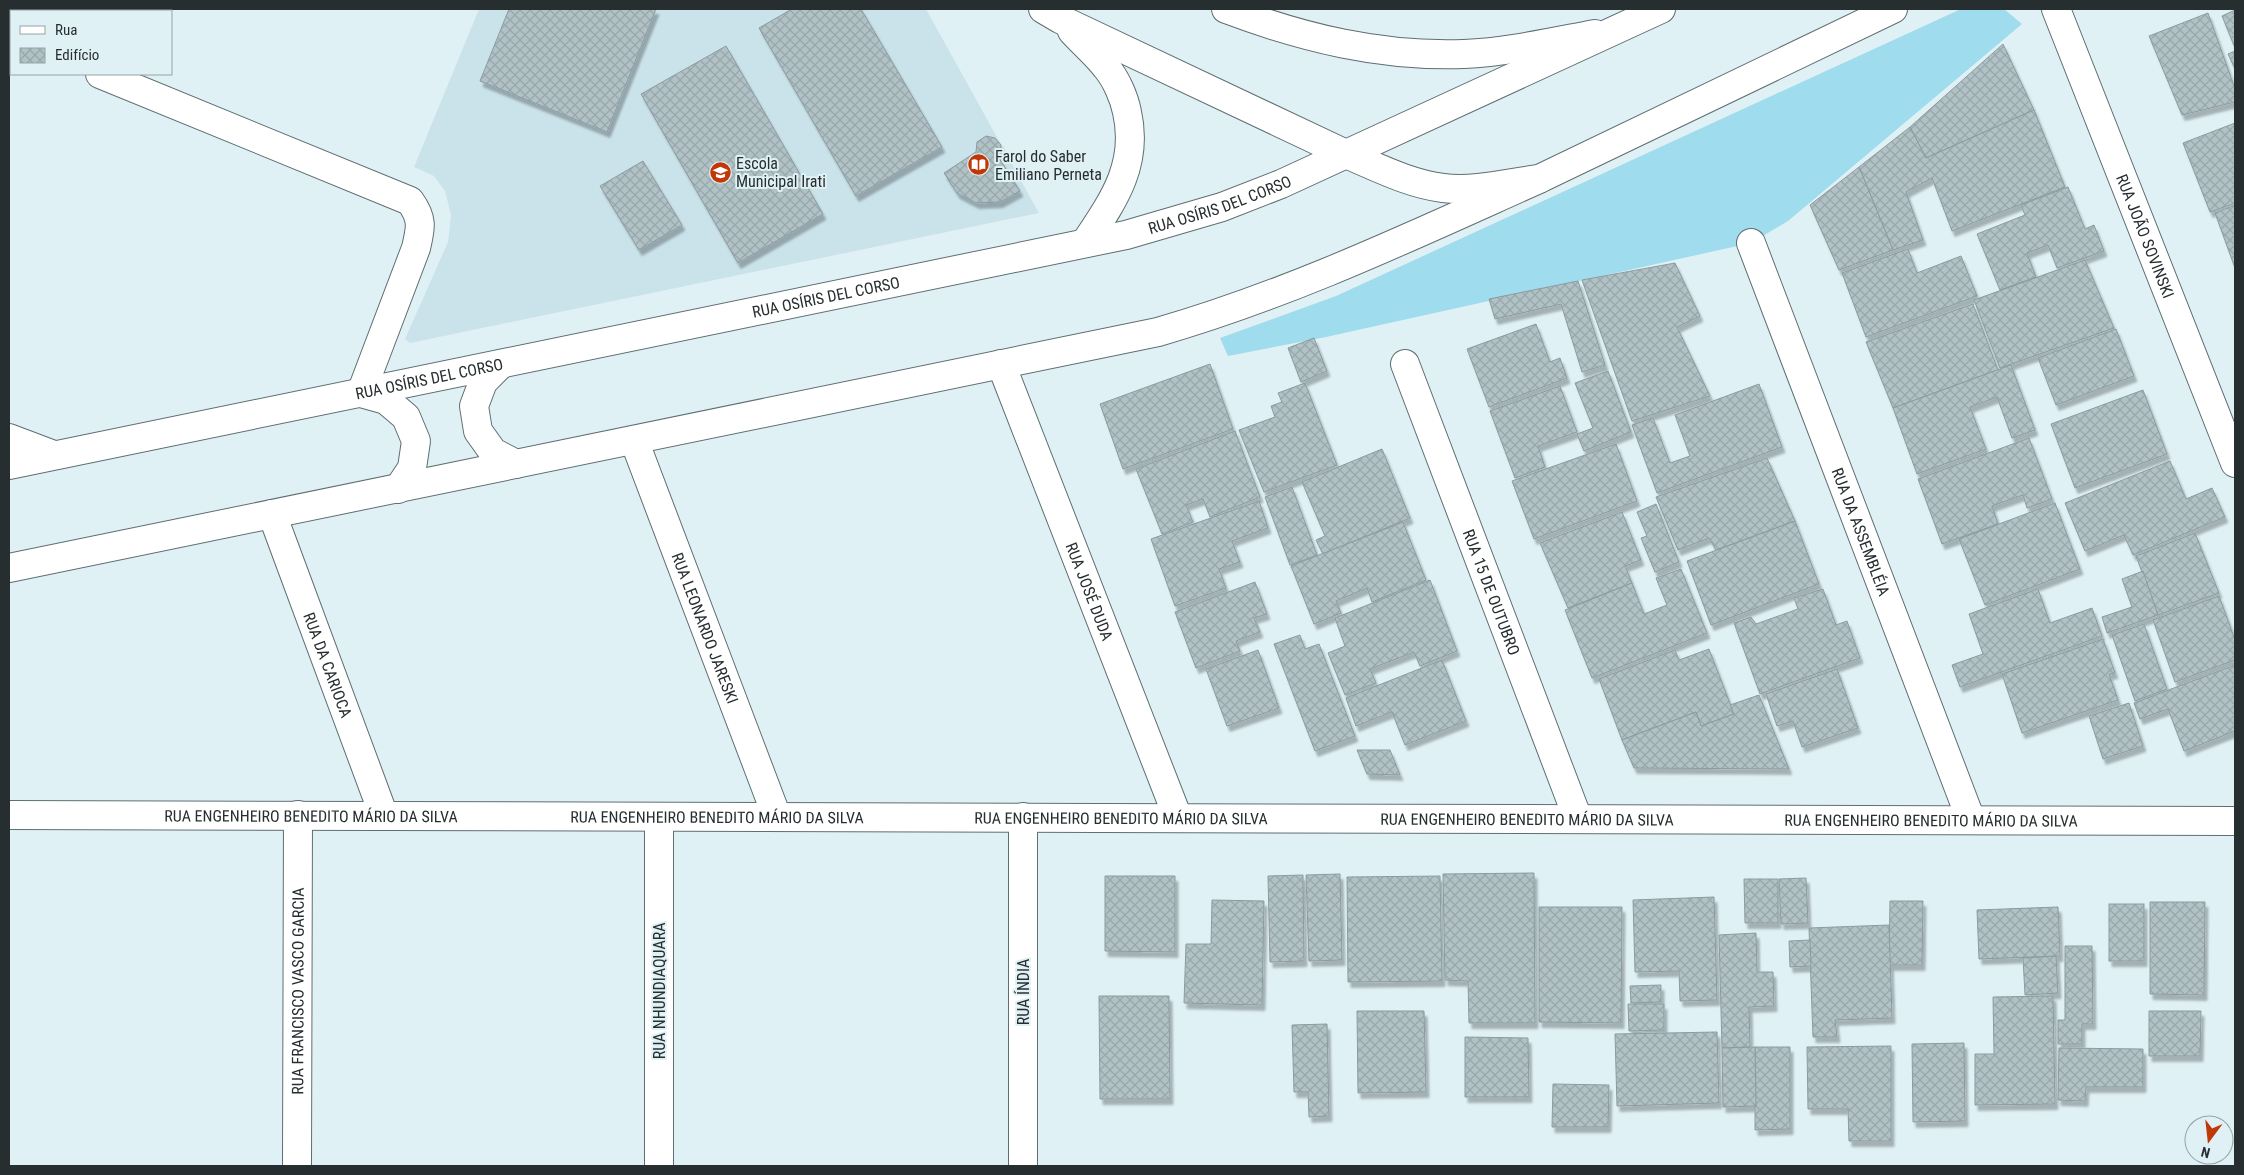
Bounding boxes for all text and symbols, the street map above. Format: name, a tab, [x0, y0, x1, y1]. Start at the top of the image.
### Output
legend	[10, 10, 172, 75]
text: Rua	[55, 21, 77, 39]
text: Edifício	[55, 46, 99, 64]
place label: Farol do Saber Emiliano Perneta	[995, 147, 1102, 184]
library icon: Farol do Saber Emiliano Perneta	[967, 153, 991, 177]
place label: Escola Municipal Irati	[736, 154, 826, 191]
school or university icon: Escola Municipal Irati	[708, 160, 732, 184]
street label: RUA OSÍRIS DEL CORSO	[1146, 171, 1294, 238]
street label: RUA JOÃO SOVINSKI	[2113, 171, 2178, 301]
street label: RUA OSÍRIS DEL CORSO	[750, 272, 901, 321]
street label: RUA OSÍRIS DEL CORSO	[354, 354, 505, 403]
street label: RUA DA ASSEMBLÉIA	[1828, 465, 1894, 598]
street label: RUA 15 DE OUTUBRO	[1459, 526, 1524, 658]
street label: RUA JOSÉ DUDA	[1062, 540, 1117, 643]
street label: RUA LEONARDO JARESKI	[668, 550, 743, 706]
street label: RUA DA CARIOCA	[300, 610, 356, 720]
street label: RUA ENGENHEIRO BENEDITO MÁRIO DA SILVA	[164, 806, 458, 826]
street label: RUA ENGENHEIRO BENEDITO MÁRIO DA SILVA	[570, 807, 864, 827]
street label: RUA ENGENHEIRO BENEDITO MÁRIO DA SILVA	[974, 808, 1268, 828]
street label: RUA ENGENHEIRO BENEDITO MÁRIO DA SILVA	[1380, 809, 1674, 829]
street label: RUA ENGENHEIRO BENEDITO MÁRIO DA SILVA	[1784, 810, 2078, 830]
street label: RUA FRANCISCO VASCO GARCIA	[288, 887, 307, 1095]
street label: RUA NHUNDIAQUARA	[650, 923, 669, 1059]
street label: RUA ÍNDIA	[1014, 959, 1033, 1025]
north arrow	[2184, 1115, 2234, 1165]
text: N	[2199, 1144, 2212, 1161]

